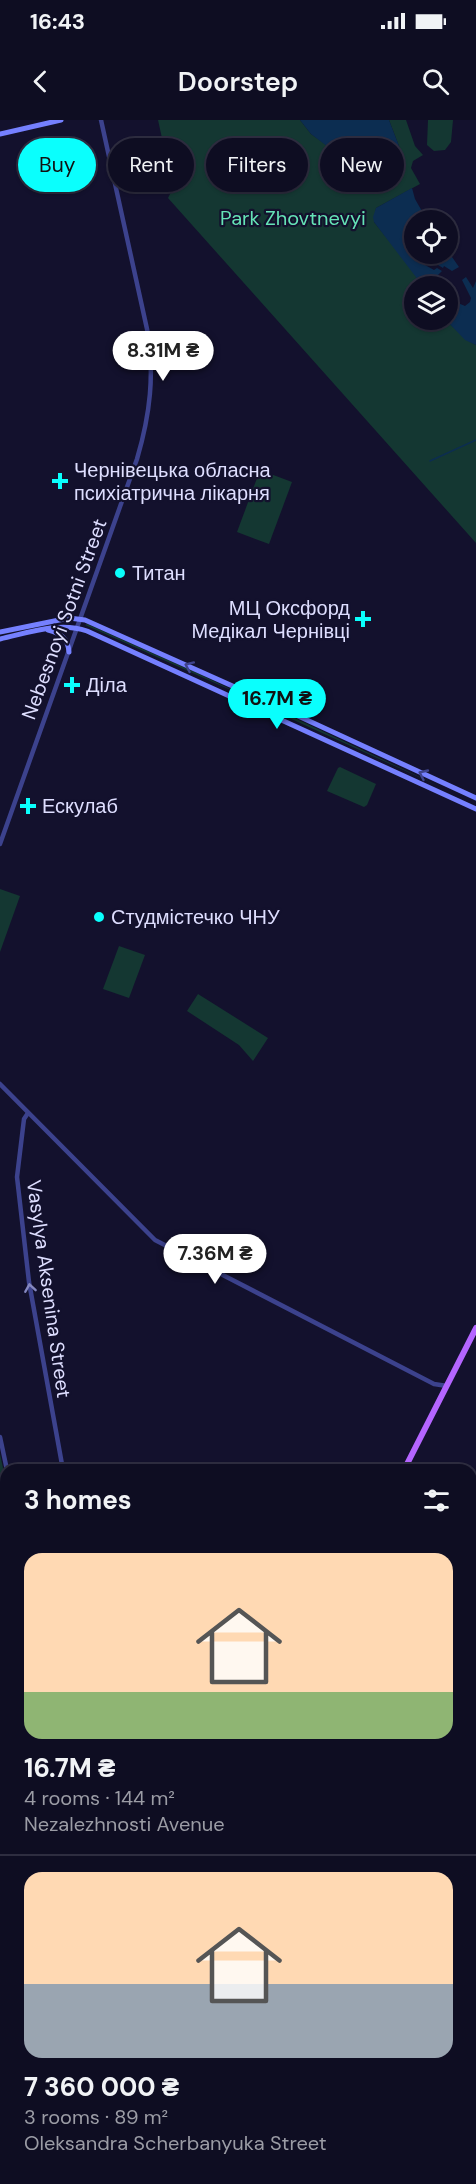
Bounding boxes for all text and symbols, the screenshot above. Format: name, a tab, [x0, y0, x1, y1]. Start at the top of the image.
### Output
text: 16:43	[30, 7, 85, 36]
text: Doorstep	[178, 64, 298, 99]
icon: back	[24, 65, 57, 98]
icon: search	[419, 65, 452, 98]
chip: Buy	[18, 138, 96, 192]
chip: Rent	[108, 138, 194, 192]
chip: Filters	[206, 138, 308, 192]
chip: New	[320, 138, 404, 192]
park label: Park Zhovtnevyi	[220, 205, 366, 231]
map controls	[404, 210, 458, 330]
button: locate	[404, 210, 458, 264]
button: layers	[404, 276, 458, 330]
pin: 8.31M ₴	[108, 331, 218, 382]
text: 8.31M ₴	[127, 337, 199, 363]
place label: Чернівецька обласна психіатрична лікарня	[74, 457, 272, 506]
marker: Чернівецька обласна психіатрична лікарня	[51, 472, 69, 490]
street label: Nebesnoyi Sotni Street	[16, 515, 113, 723]
place label: Титан	[132, 560, 186, 586]
marker: Титан	[113, 566, 127, 580]
place label: МЦ Оксфорд Медікал Чернівці	[191, 595, 350, 644]
marker: МЦ Оксфорд Медікал Чернівці	[354, 610, 372, 628]
one-way arrow	[184, 661, 195, 673]
place label: Діла	[86, 672, 128, 698]
marker: Діла	[63, 676, 81, 694]
pin: 16.7M ₴	[222, 679, 332, 730]
text: 16.7M ₴	[242, 685, 312, 711]
one-way arrow	[418, 769, 429, 781]
place label: Ескулаб	[42, 793, 118, 819]
marker: Ескулаб	[19, 797, 37, 815]
place label: Студмістечко ЧНУ	[111, 904, 280, 930]
marker: Студмістечко ЧНУ	[92, 910, 106, 924]
street label: Vasylya Aksenina Street	[21, 1178, 77, 1400]
pin: 7.36M ₴	[160, 1234, 270, 1285]
text: 7.36M ₴	[177, 1240, 253, 1266]
one-way arrow	[25, 1284, 37, 1293]
text: 3 homes	[24, 1483, 132, 1517]
icon: filters	[420, 1484, 453, 1517]
icon: home	[185, 1592, 293, 1700]
text: 16.7M ₴	[24, 1751, 115, 1785]
text: 4 rooms · 144 m²	[24, 1785, 175, 1811]
text: Nezalezhnosti Avenue	[24, 1811, 225, 1837]
icon: home	[185, 1911, 293, 2019]
text: 7 360 000 ₴	[24, 2070, 179, 2104]
text: 3 rooms · 89 m²	[24, 2104, 168, 2130]
text: Oleksandra Scherbanyuka Street	[24, 2130, 327, 2156]

